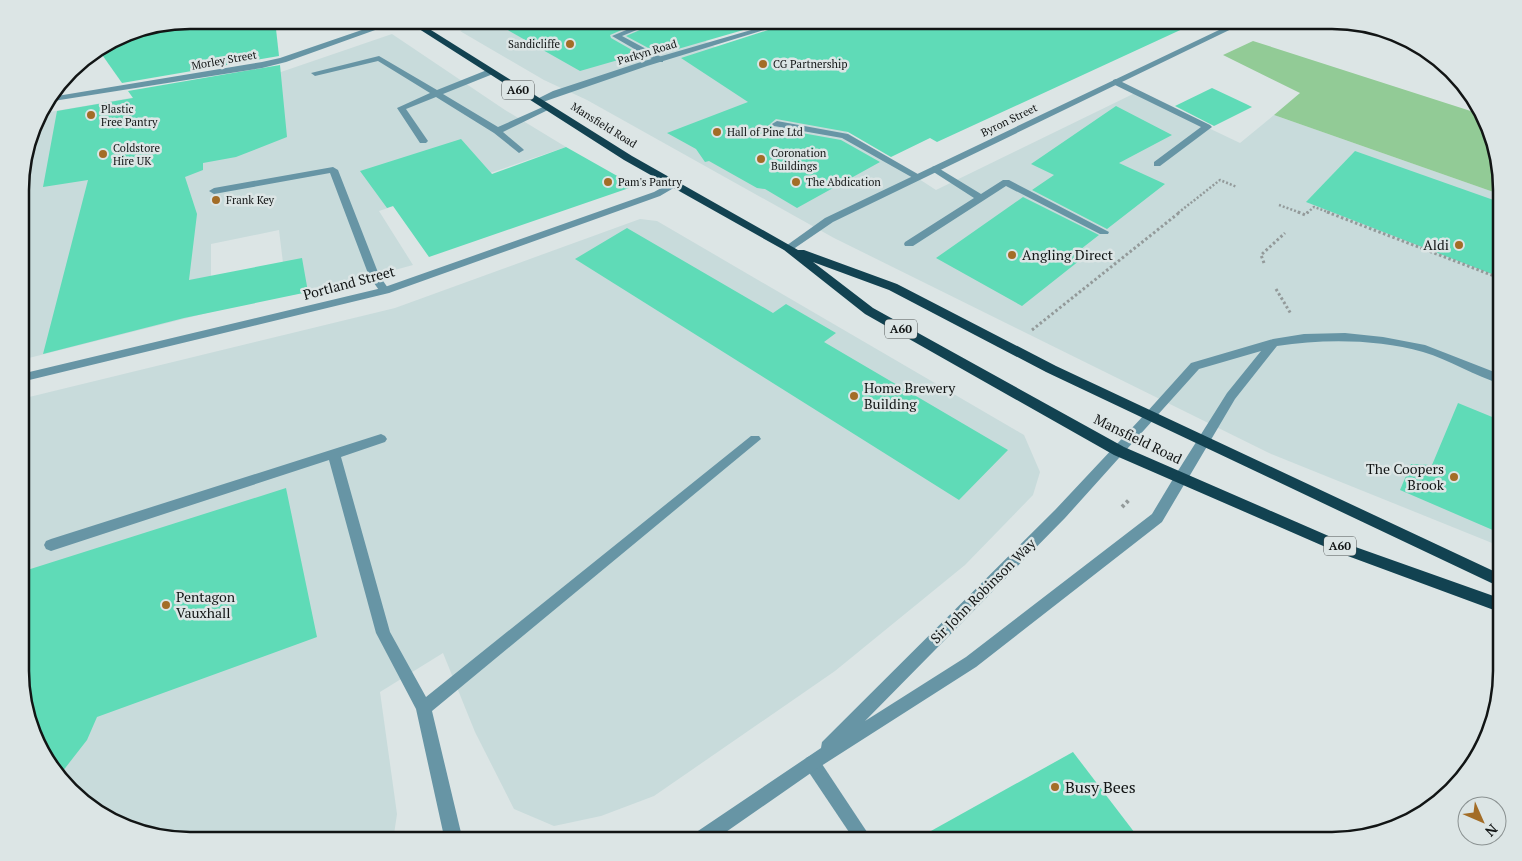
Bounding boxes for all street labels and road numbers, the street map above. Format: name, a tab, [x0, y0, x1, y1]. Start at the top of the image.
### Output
street label: Parkyn Road	[616, 36, 678, 68]
street label: Morley Street	[190, 47, 258, 73]
road number: A60	[502, 80, 534, 100]
street label: Mansfield Road	[568, 99, 640, 151]
street label: Byron Street	[978, 100, 1040, 140]
street label: Portland Street	[301, 261, 398, 304]
road number: A60	[885, 320, 917, 338]
street label: Mansfield Road	[1091, 409, 1186, 468]
street label: Sir John Robinson Way	[926, 533, 1040, 647]
road number: A60	[1324, 536, 1356, 556]

